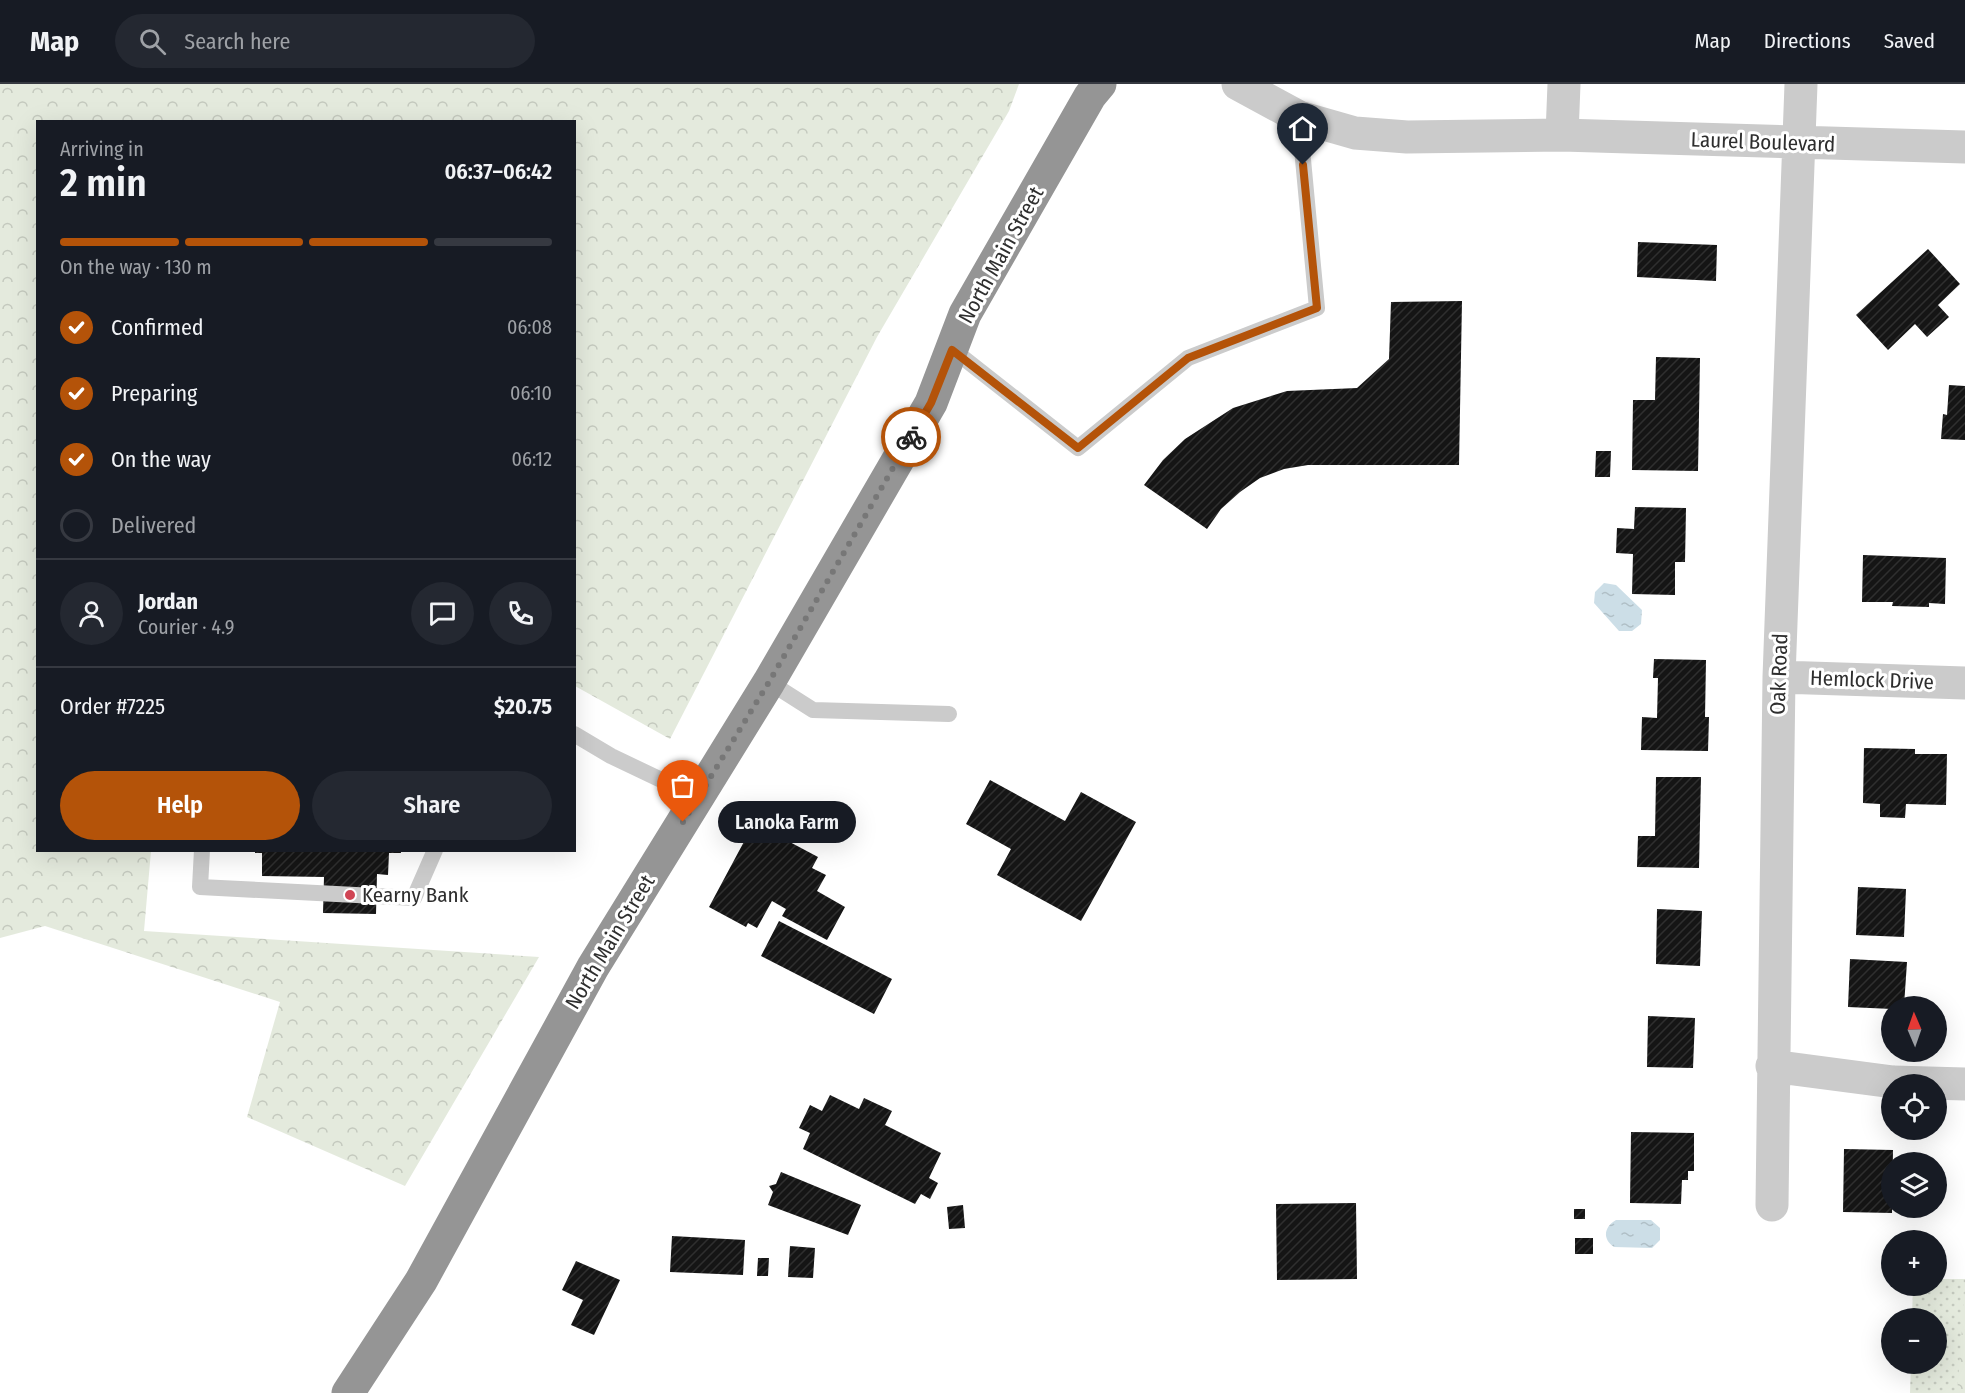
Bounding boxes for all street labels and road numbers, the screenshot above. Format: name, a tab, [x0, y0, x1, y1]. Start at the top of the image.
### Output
street label: Laurel Boulevard	[1690, 126, 1836, 158]
street label: North Main Street	[953, 182, 1049, 328]
street label: Oak Road	[1765, 633, 1793, 715]
street label: Hemlock Drive	[1810, 665, 1934, 695]
street label: North Main Street	[560, 870, 660, 1014]

